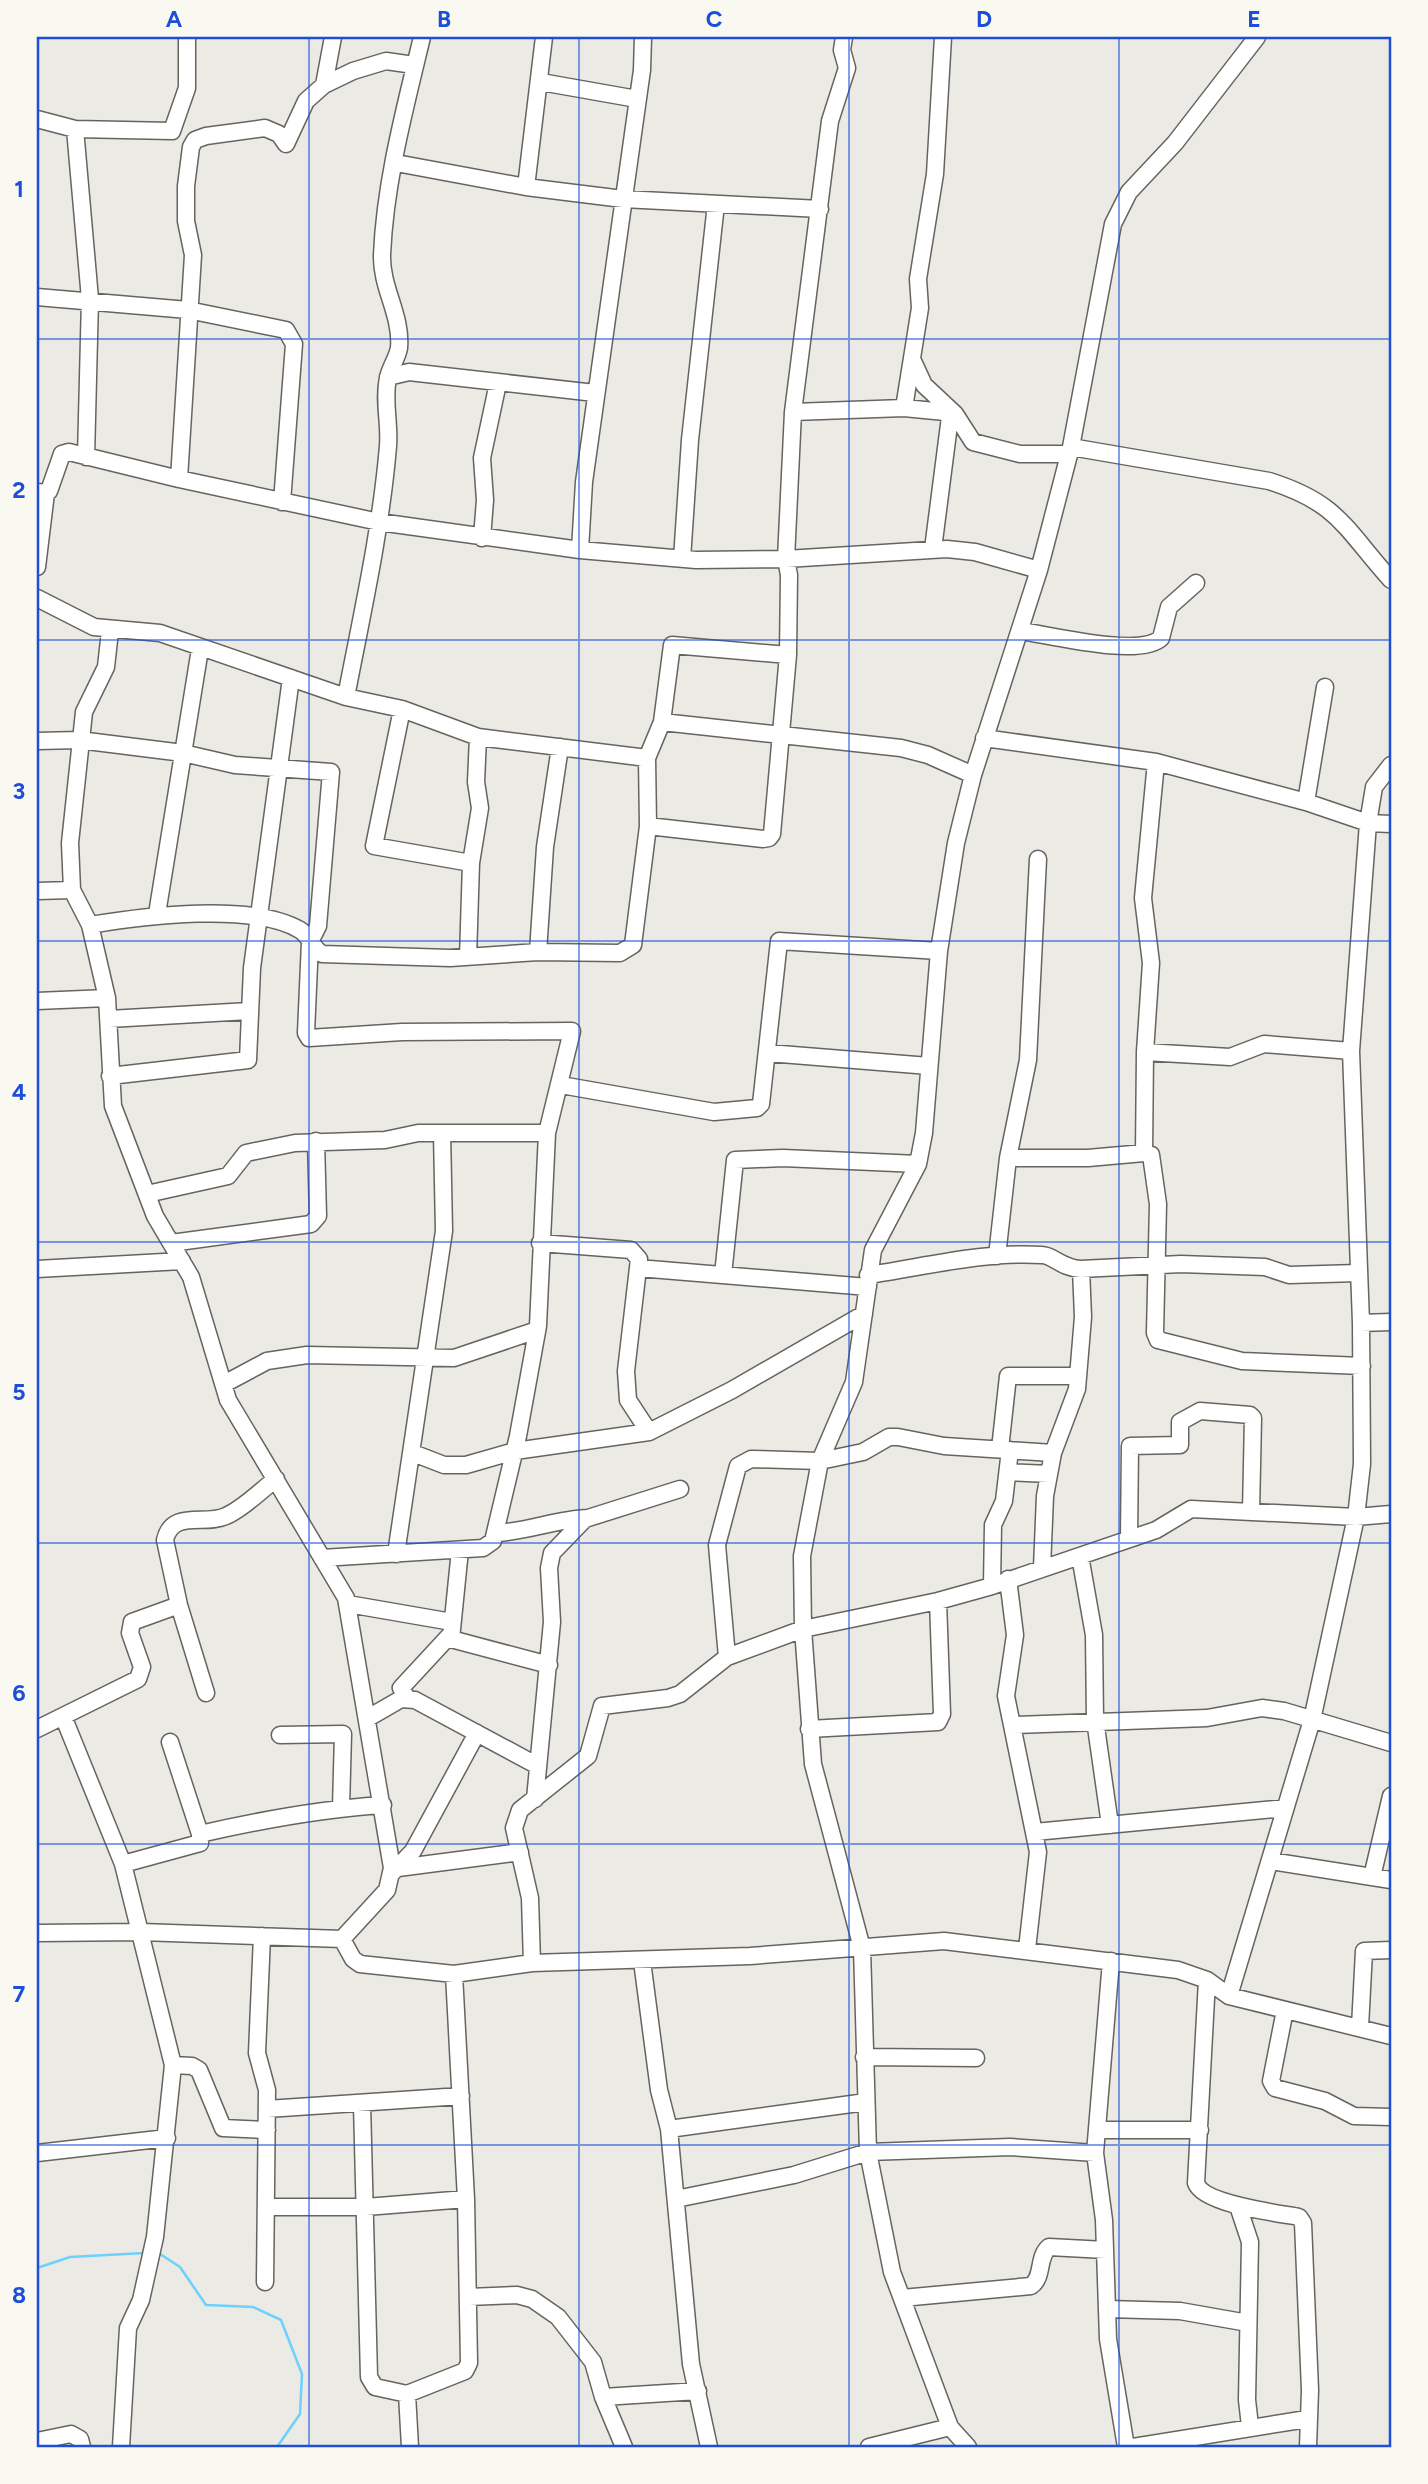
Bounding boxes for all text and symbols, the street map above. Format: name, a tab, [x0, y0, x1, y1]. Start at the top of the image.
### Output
text: A	[166, 5, 183, 33]
text: B	[437, 5, 451, 33]
text: C	[706, 5, 723, 33]
text: D	[976, 5, 992, 33]
text: E	[1247, 5, 1261, 33]
text: 1	[14, 175, 24, 203]
text: 2	[12, 476, 26, 504]
text: 3	[13, 777, 25, 805]
text: 4	[12, 1078, 26, 1106]
text: 5	[12, 1378, 26, 1406]
text: 6	[12, 1679, 26, 1707]
text: 7	[13, 1980, 26, 2008]
text: 8	[12, 2281, 26, 2309]

